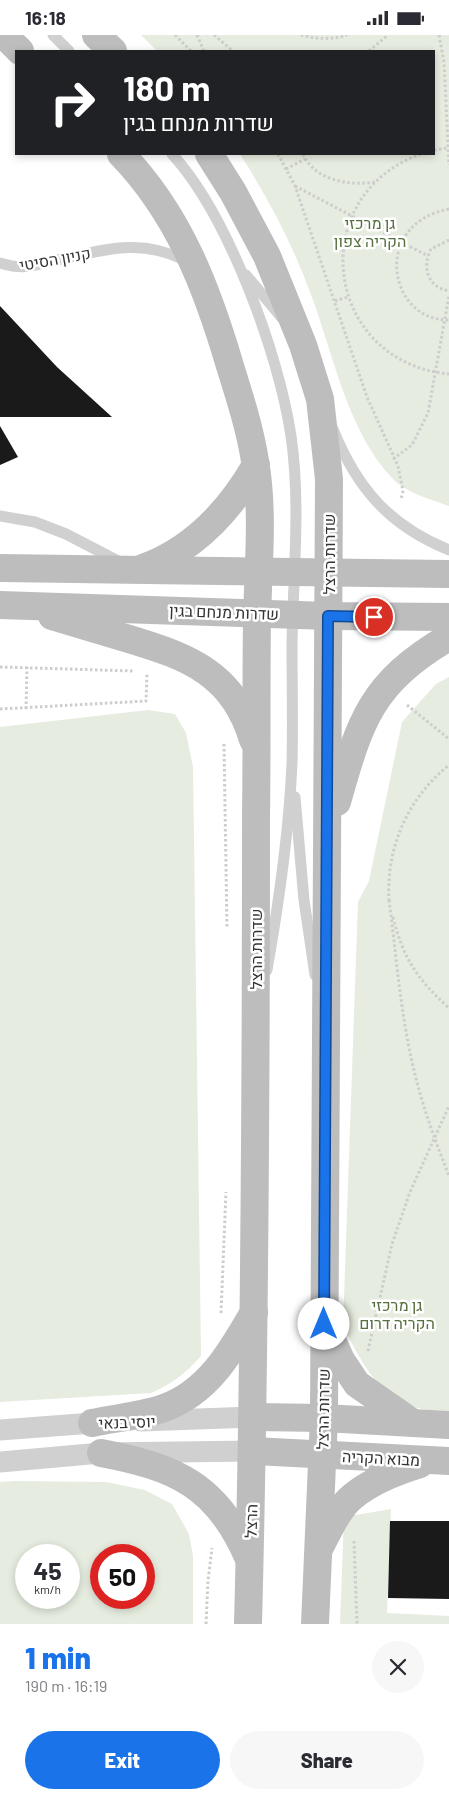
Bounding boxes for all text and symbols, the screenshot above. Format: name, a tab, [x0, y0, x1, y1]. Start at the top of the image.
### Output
text: 16:18	[25, 6, 66, 29]
text: 180 m	[123, 66, 211, 108]
icon: right	[40, 70, 105, 135]
text: שדרות מנחם בגין	[123, 109, 274, 135]
park label: גן מרכזי הקריה צפון	[334, 213, 406, 250]
street label: קניון הסיטי	[18, 243, 92, 274]
street label: שדרות הרצל	[319, 513, 338, 595]
pin	[353, 596, 395, 638]
street label: שדרות מנחם בגין	[169, 600, 279, 623]
icon: arrive	[360, 603, 388, 631]
street label: שדרות הרצל	[246, 908, 265, 990]
park label: גן מרכזי הקריה דרום	[359, 1295, 435, 1332]
position arrow	[297, 1297, 349, 1349]
street label: שדרות הרצל	[312, 1368, 333, 1450]
street label: יוסי בנאי	[98, 1411, 156, 1432]
street label: מבוא הקריה	[341, 1446, 421, 1469]
street label: הרצל	[240, 1504, 261, 1538]
speed limit sign: 50	[90, 1544, 155, 1609]
text: 45	[33, 1555, 62, 1585]
text: km/h	[34, 1582, 61, 1596]
text: 1 min	[25, 1639, 91, 1675]
button: close	[372, 1641, 424, 1693]
text: 190 m · 16:19	[25, 1676, 107, 1695]
button: Exit	[25, 1731, 220, 1789]
button: Share	[230, 1731, 424, 1789]

